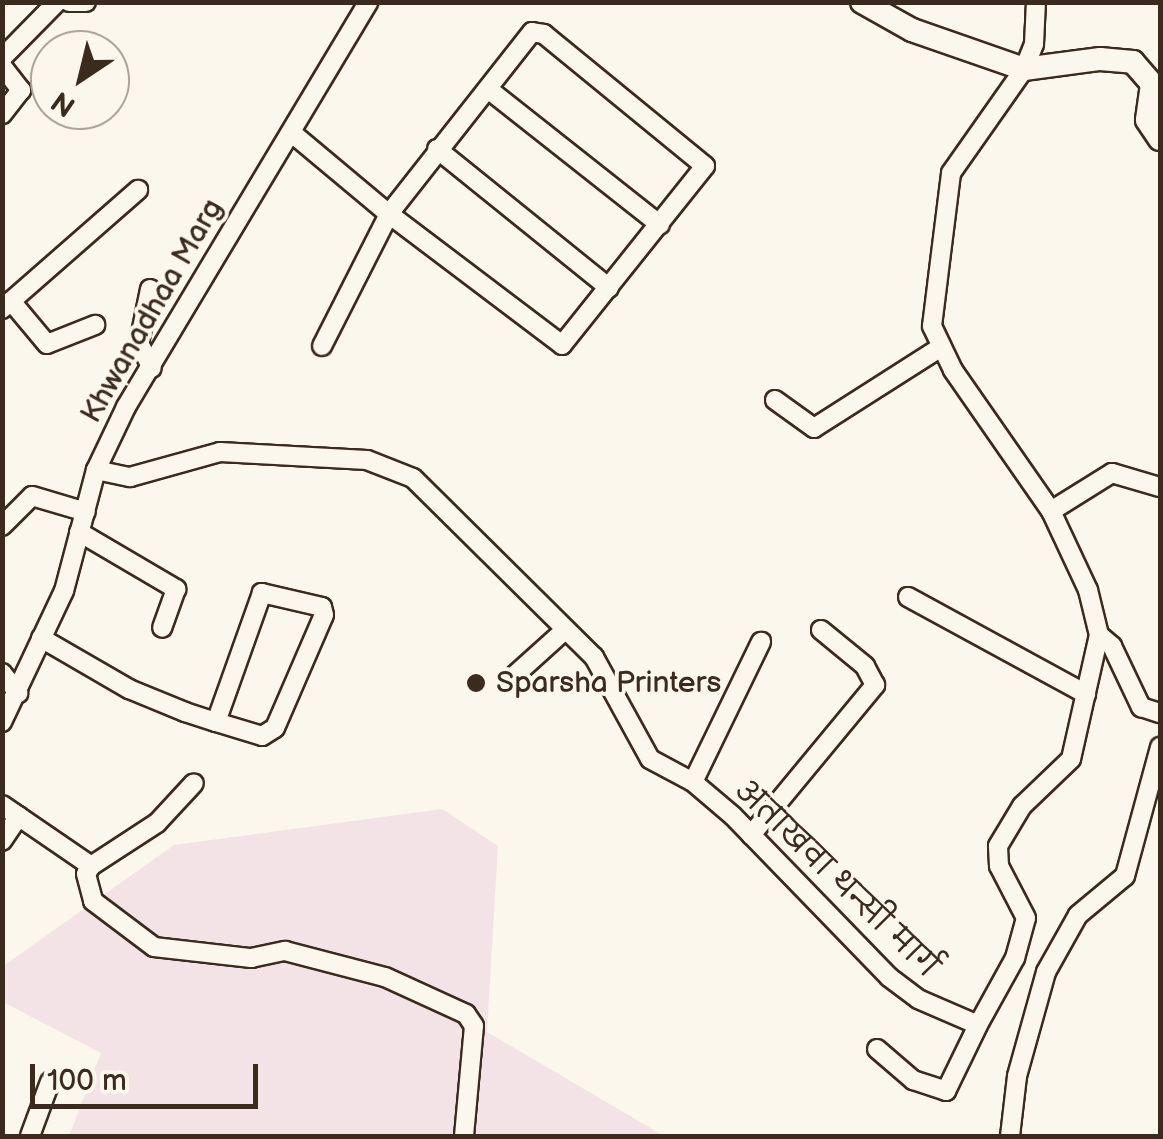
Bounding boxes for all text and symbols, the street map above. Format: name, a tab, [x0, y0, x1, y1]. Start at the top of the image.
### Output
north arrow	[30, 30, 130, 130]
text: N	[46, 84, 82, 123]
street label: Khwanadhaa Marg	[73, 193, 231, 429]
place label: Sparsha Printers	[496, 665, 721, 701]
marker: Sparsha Printers	[465, 672, 487, 694]
street label: अताखवा थन्सी मार्ग	[727, 772, 945, 986]
scale bar	[35, 1044, 262, 1106]
text: 100 m	[47, 1063, 127, 1099]

